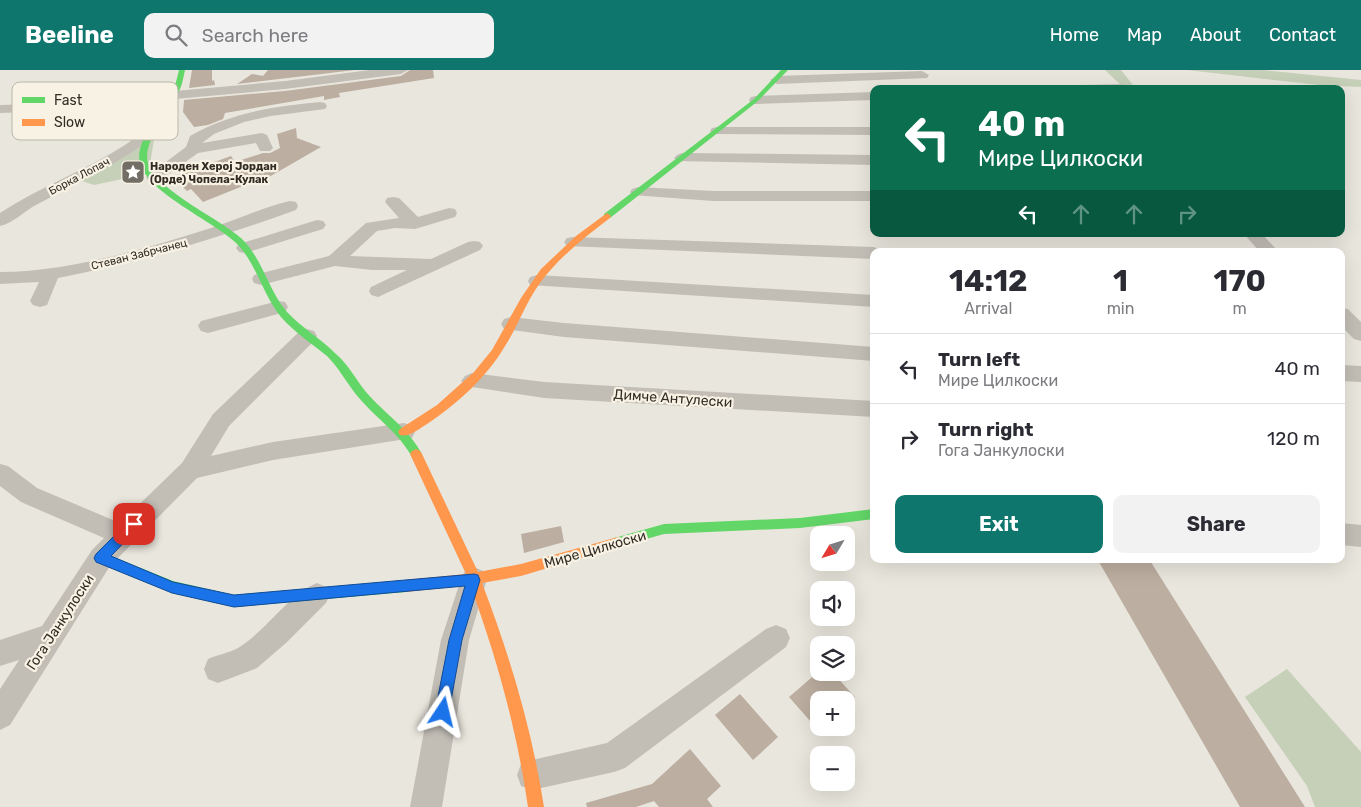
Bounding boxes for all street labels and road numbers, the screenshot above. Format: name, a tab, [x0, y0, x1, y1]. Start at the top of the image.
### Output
street label: Борка Лопач	[46, 155, 112, 198]
street label: Стеван Забрчанец	[90, 236, 189, 273]
street label: Димче Антулески	[613, 386, 733, 411]
street label: Мире Цилкоски	[542, 527, 648, 572]
street label: Гога Јанкулоски	[23, 571, 98, 673]

